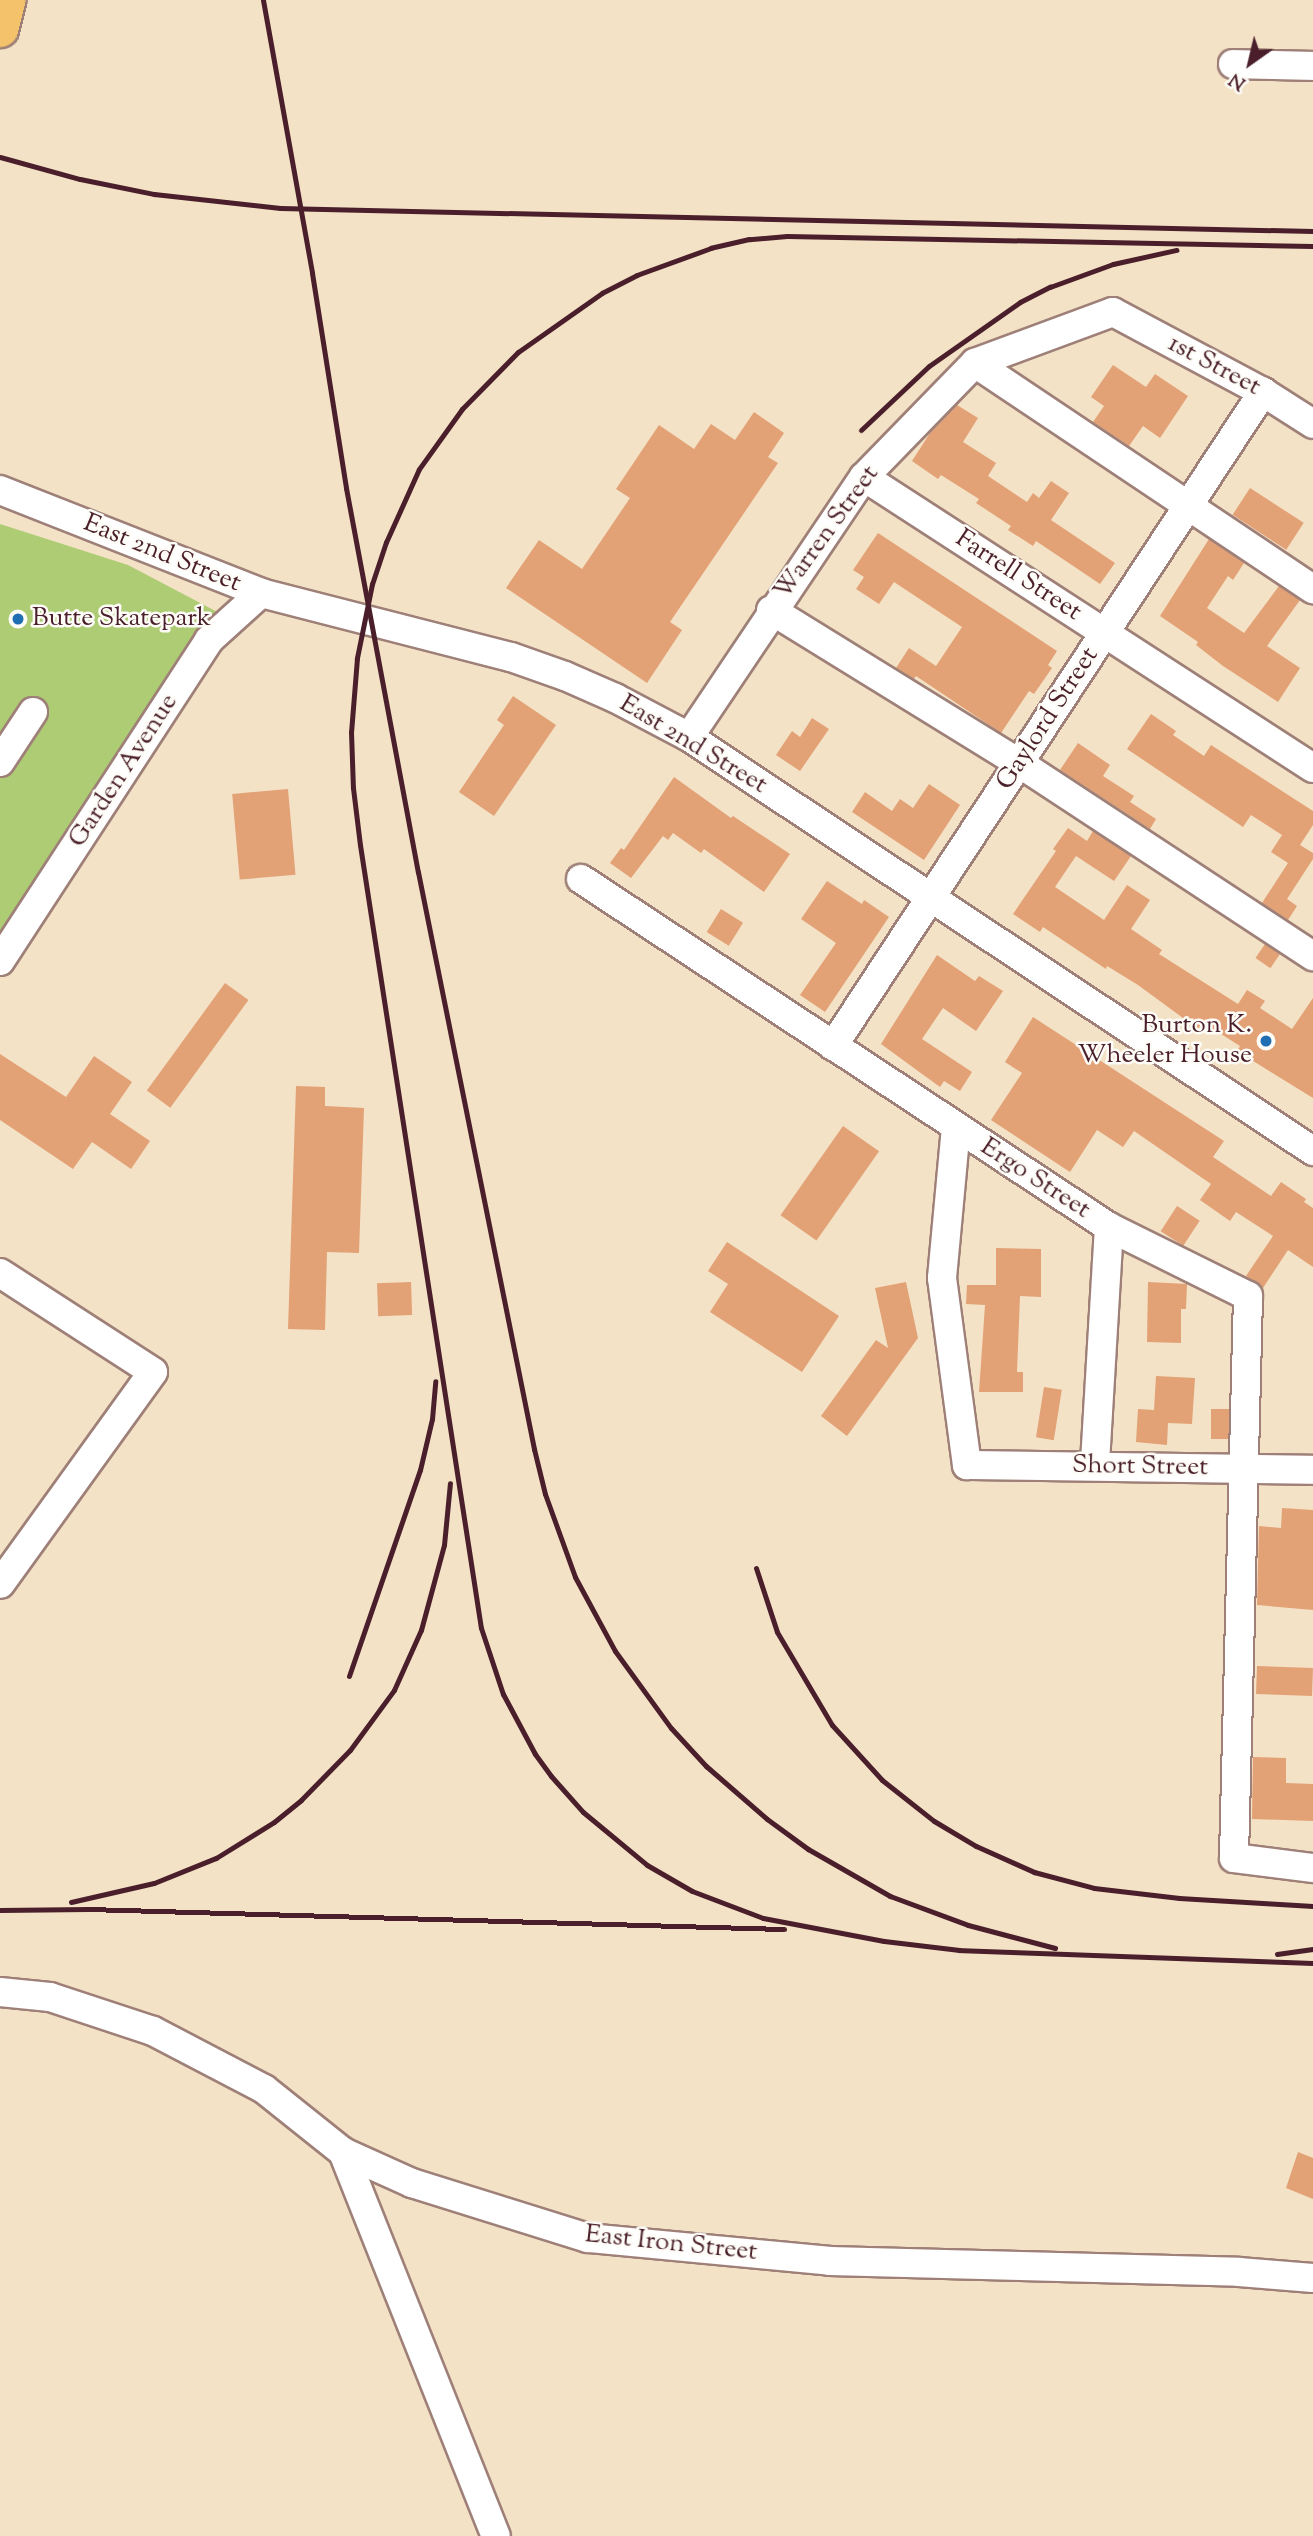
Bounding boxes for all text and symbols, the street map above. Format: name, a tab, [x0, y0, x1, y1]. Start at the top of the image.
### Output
north arrow	[1215, 28, 1285, 98]
text: N	[1224, 65, 1252, 96]
street label: 1st Street	[1162, 329, 1266, 403]
street label: Warren Street	[768, 460, 886, 606]
street label: East 2nd Street	[79, 508, 245, 600]
street label: Farrell Street	[949, 524, 1087, 628]
place label: Butte Skatepark	[32, 603, 211, 635]
marker: Butte Skatepark	[10, 611, 26, 627]
street label: Gaylord Street	[990, 642, 1106, 796]
street label: Garden Avenue	[63, 688, 185, 854]
street label: East 2nd Street	[613, 689, 773, 801]
place label: Burton K. Wheeler House	[1078, 1010, 1252, 1072]
marker: Burton K. Wheeler House	[1258, 1033, 1274, 1049]
street label: Ergo Street	[974, 1132, 1096, 1226]
street label: Short Street	[1072, 1450, 1208, 1484]
street label: East Iron Street	[583, 2219, 759, 2269]

